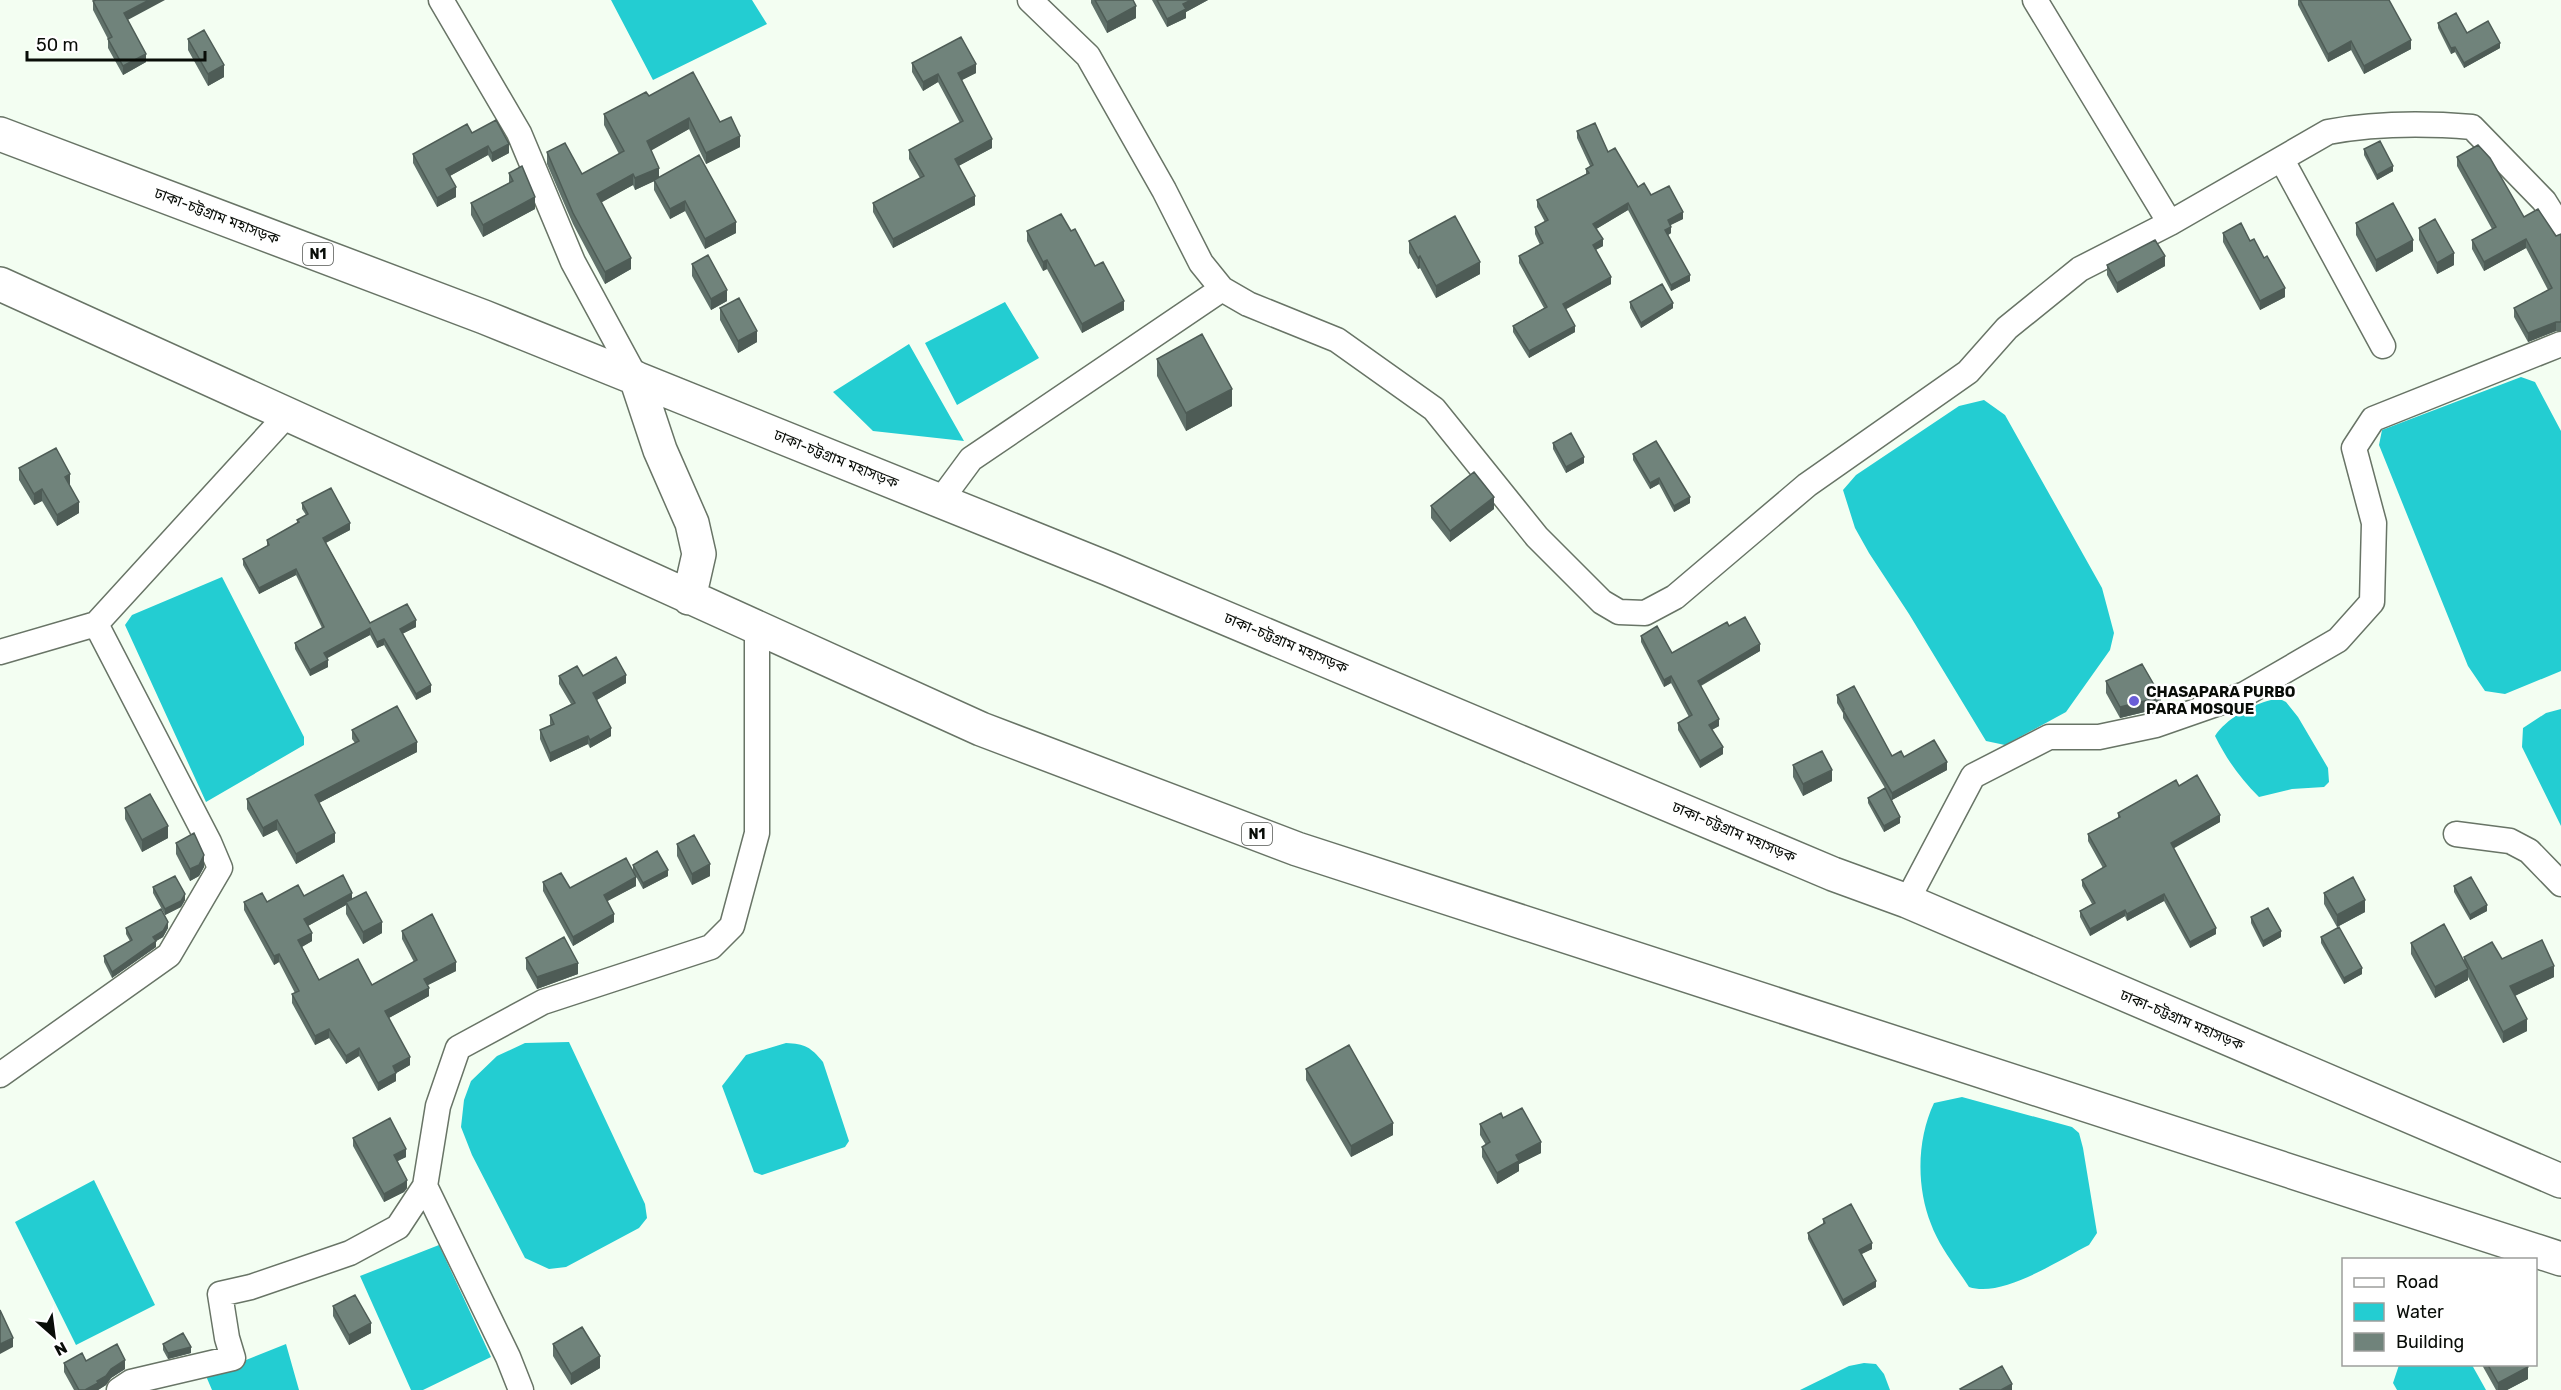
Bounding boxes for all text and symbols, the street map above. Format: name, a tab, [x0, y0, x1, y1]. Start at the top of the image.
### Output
scale bar	[27, 24, 206, 62]
text: 50 m	[36, 34, 79, 56]
street label: ঢাকা-চট্টগ্রাম মহাসড়ক	[151, 183, 283, 248]
road number: N1	[303, 243, 333, 265]
street label: ঢাকা-চট্টগ্রাম মহাসড়ক	[770, 425, 902, 493]
street label: ঢাকা-চট্টগ্রাম মহাসড়ক	[1221, 608, 1351, 678]
place label: CHASAPARA PURBO PARA MOSQUE	[2146, 683, 2296, 718]
marker: CHASAPARA PURBO PARA MOSQUE	[2127, 694, 2141, 708]
street label: ঢাকা-চট্টগ্রাম মহাসড়ক	[1669, 797, 1799, 867]
road number: N1	[1242, 823, 1272, 845]
street label: ঢাকা-চট্টগ্রাম মহাসড়ক	[2117, 985, 2247, 1055]
legend	[2342, 1258, 2537, 1366]
text: Road	[2396, 1271, 2439, 1293]
text: Water	[2396, 1301, 2444, 1323]
north arrow	[24, 1306, 84, 1366]
text: Building	[2396, 1331, 2464, 1353]
text: N	[51, 1338, 70, 1360]

